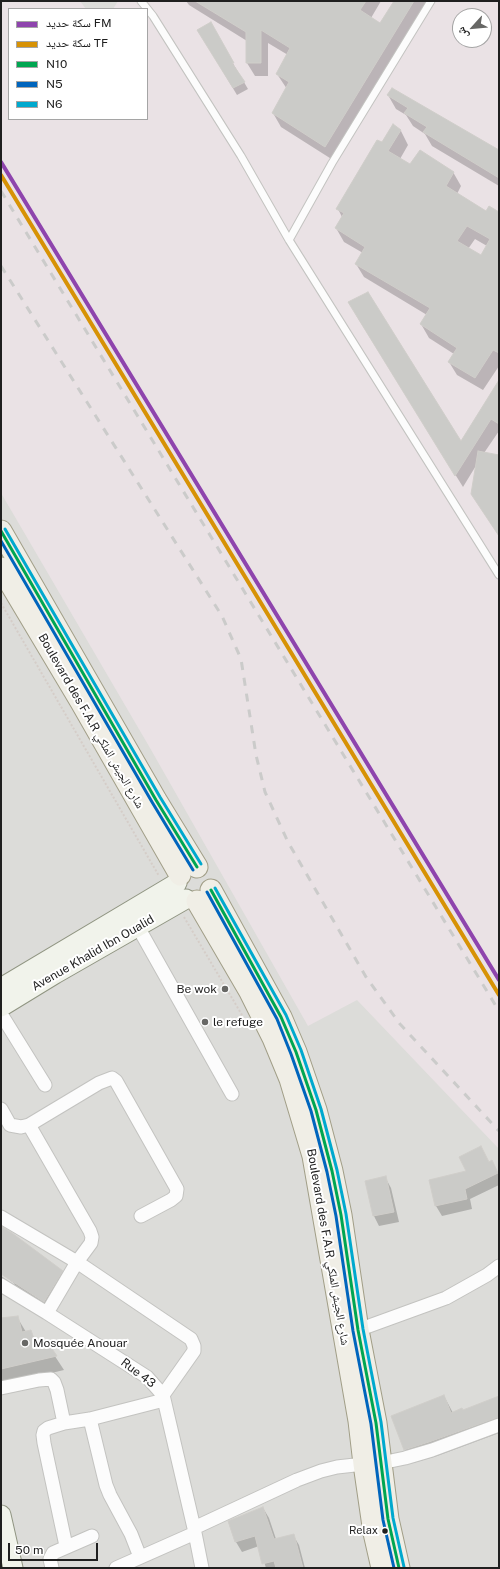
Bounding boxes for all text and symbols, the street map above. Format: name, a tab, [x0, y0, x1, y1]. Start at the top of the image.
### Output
legend	[8, 8, 148, 120]
north arrow	[452, 8, 492, 48]
text: سكة حديد FM	[46, 16, 112, 30]
text: ش	[454, 25, 470, 41]
text: سكة حديد TF	[46, 36, 108, 50]
text: N10	[46, 57, 67, 71]
text: N5	[46, 77, 63, 91]
text: N6	[46, 97, 63, 111]
street label: Boulevard des F.A.R شارع الجيش الملكي	[35, 631, 147, 811]
street label: Avenue Khalid Ibn Oualid	[29, 912, 157, 994]
place label: Be wok	[176, 982, 217, 996]
marker: Be wok	[220, 984, 230, 994]
place label: le refuge	[213, 1015, 263, 1029]
marker: le refuge	[200, 1017, 210, 1027]
street label: Boulevard des F.A.R شارع الجيش الملكي	[304, 1148, 352, 1346]
place label: Mosquée Anouar	[33, 1336, 127, 1350]
marker: Mosquée Anouar	[20, 1338, 30, 1348]
street label: Rue 43	[118, 1355, 158, 1391]
place label: Relax	[349, 1524, 378, 1538]
marker: Relax	[380, 1526, 390, 1536]
scale bar	[10, 1535, 100, 1561]
text: 50 m	[15, 1543, 43, 1557]

